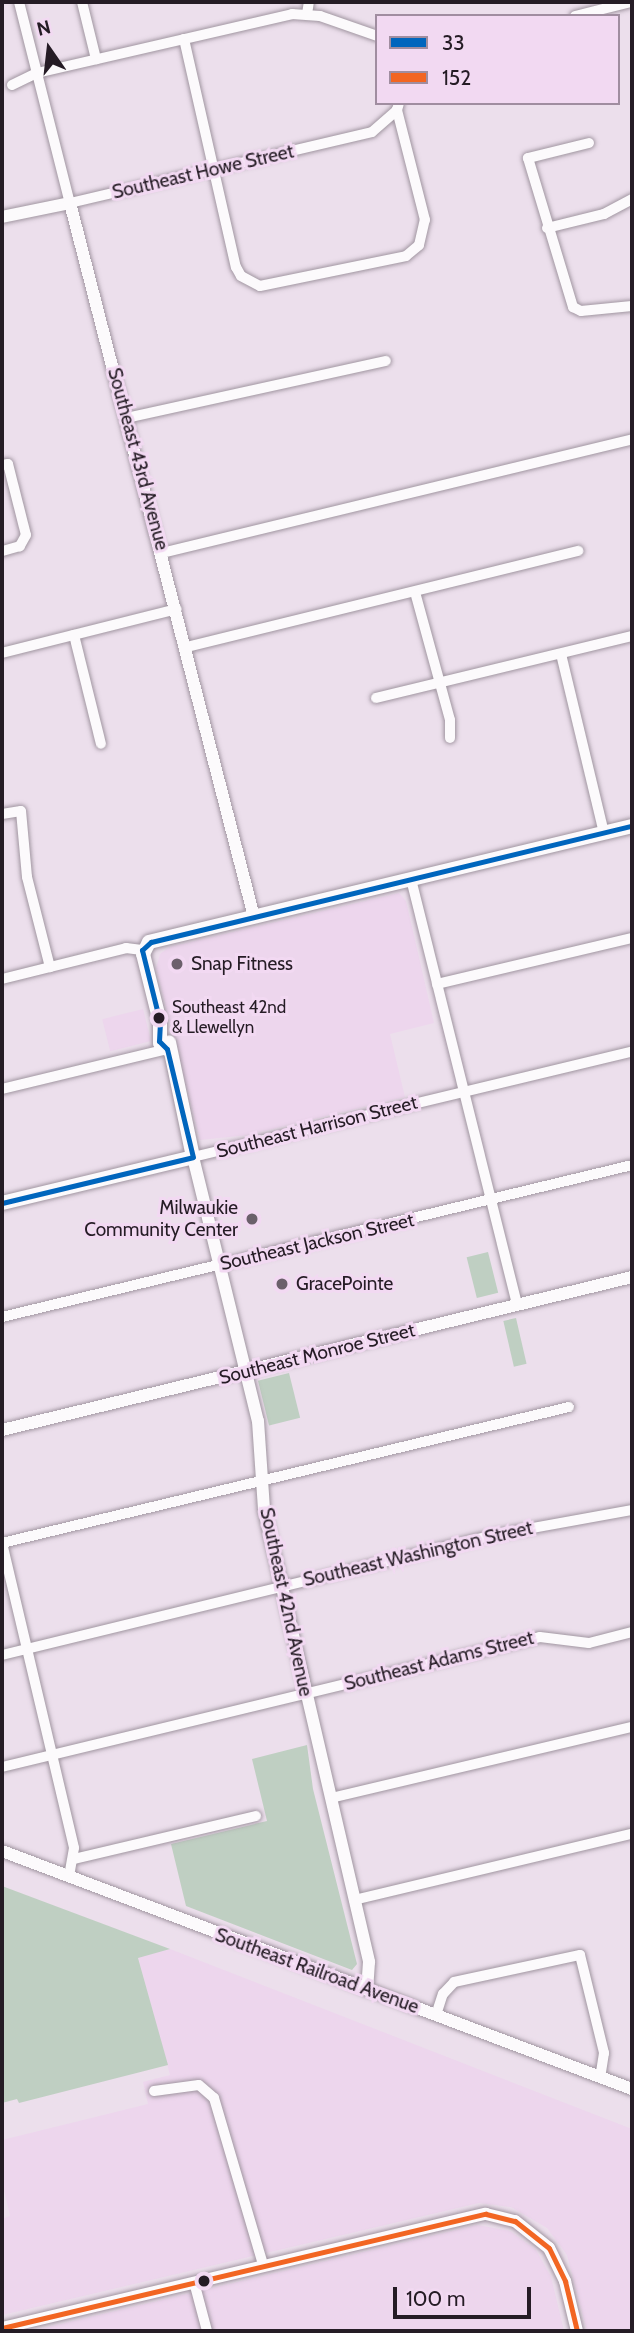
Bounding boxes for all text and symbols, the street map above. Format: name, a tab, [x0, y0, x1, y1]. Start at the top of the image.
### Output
north arrow	[14, 14, 84, 84]
legend	[375, 14, 620, 105]
text: N	[34, 15, 53, 41]
text: 33	[442, 30, 465, 55]
text: 152	[442, 65, 471, 90]
street label: Southeast Howe Street	[110, 140, 296, 204]
street label: Southeast 43rd Avenue	[103, 365, 173, 553]
place label: Snap Fitness	[191, 953, 293, 975]
marker: Snap Fitness	[169, 956, 185, 972]
place label: Southeast 42nd & Llewellyn	[172, 998, 286, 1038]
marker: Southeast 42nd & Llewellyn	[152, 1011, 166, 1025]
street label: Southeast Harrison Street	[214, 1091, 420, 1163]
place label: Milwaukie Community Center	[84, 1197, 238, 1241]
street label: Southeast Jackson Street	[218, 1209, 416, 1275]
marker: Milwaukie Community Center	[244, 1211, 260, 1227]
place label: GracePointe	[296, 1273, 393, 1295]
marker: GracePointe	[274, 1276, 290, 1292]
street label: Southeast Monroe Street	[217, 1319, 417, 1389]
street label: Southeast 42nd Avenue	[255, 1506, 317, 1698]
street label: Southeast Washington Street	[301, 1516, 535, 1592]
street label: Southeast Adams Street	[342, 1626, 536, 1696]
street label: Southeast Railroad Avenue	[212, 1924, 422, 2018]
unlabelled marker	[197, 2274, 211, 2288]
scale bar	[396, 2274, 534, 2318]
text: 100 m	[406, 2286, 465, 2311]

